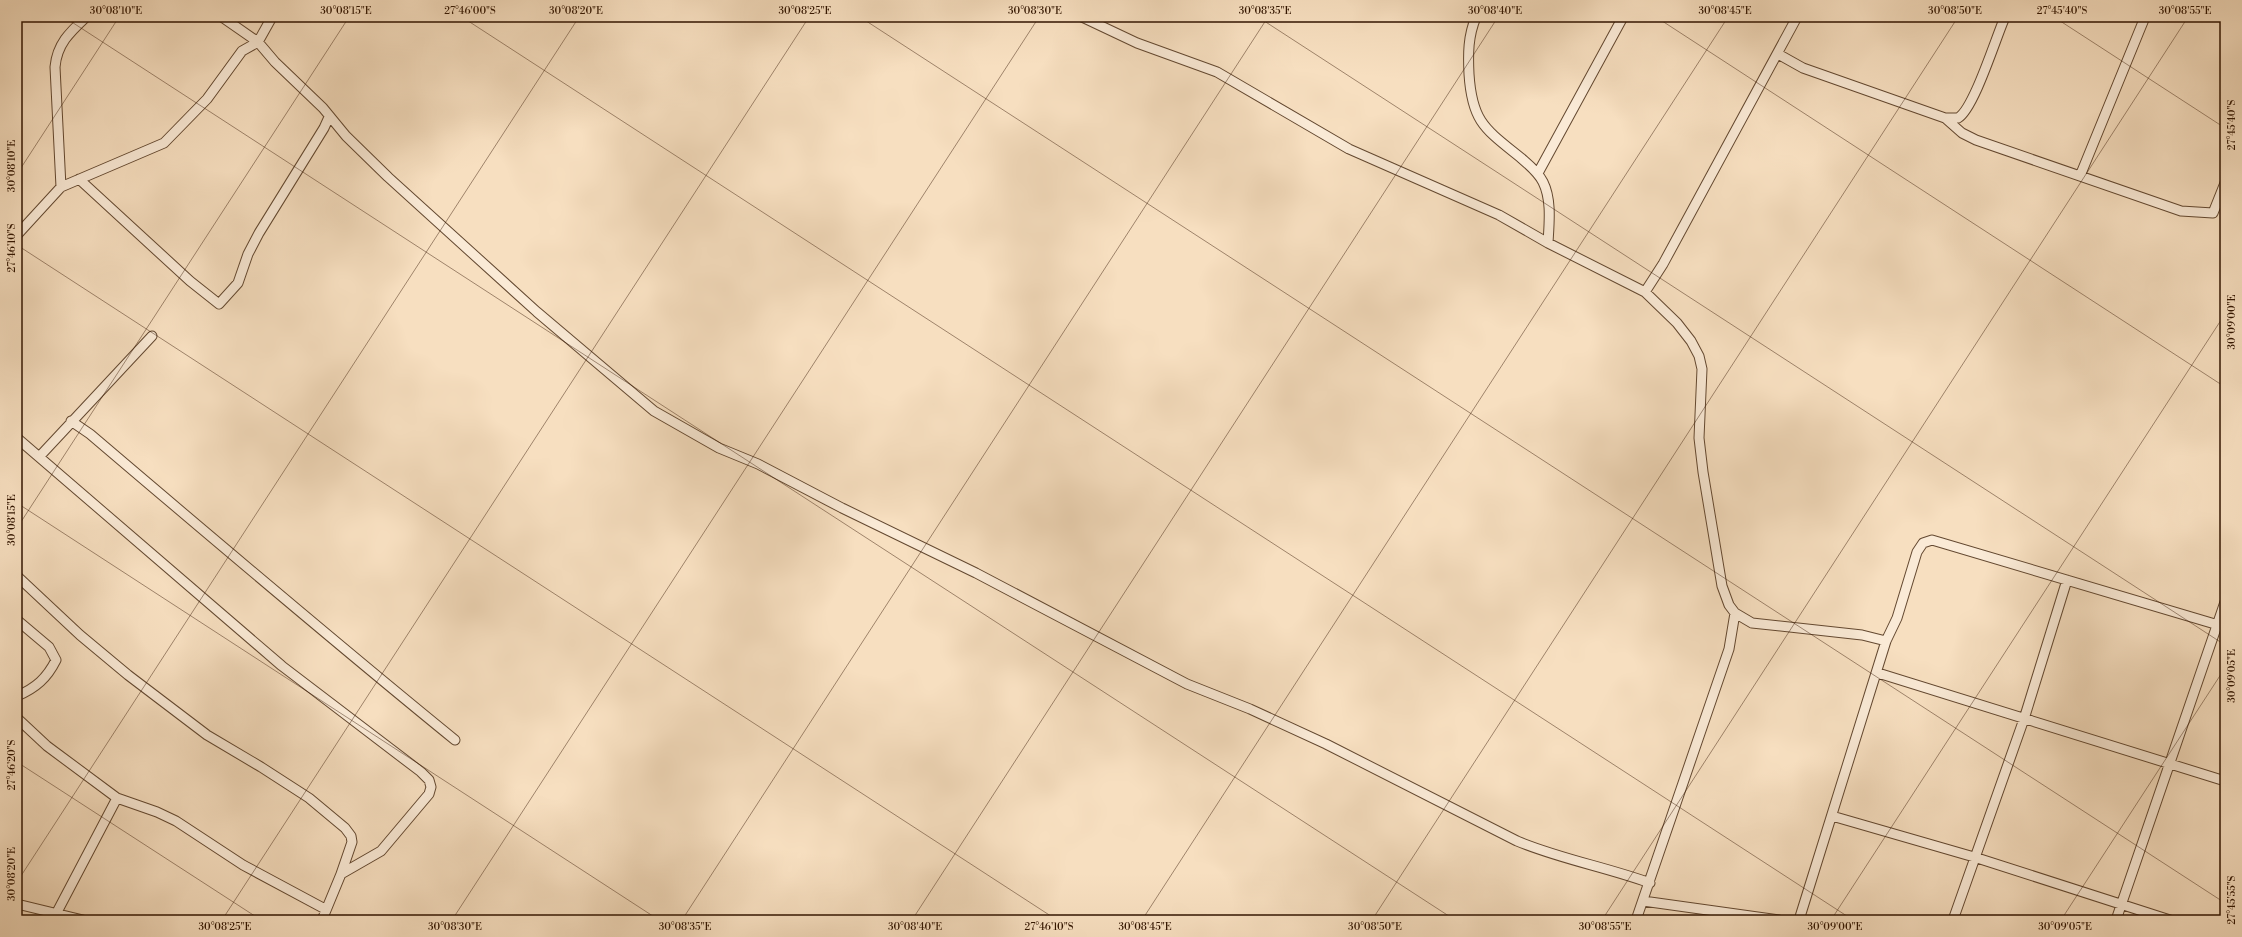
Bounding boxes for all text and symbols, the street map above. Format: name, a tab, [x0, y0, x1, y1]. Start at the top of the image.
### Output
text: 30°08'10"E	[90, 5, 142, 17]
text: 30°08'15"E	[320, 5, 372, 17]
text: 27°46'00"S	[444, 5, 496, 17]
text: 30°08'20"E	[549, 5, 603, 17]
text: 30°08'25"E	[779, 5, 832, 17]
text: 30°08'30"E	[1008, 5, 1062, 17]
text: 30°08'35"E	[1239, 5, 1291, 17]
text: 30°08'40"E	[1468, 5, 1522, 17]
text: 30°08'45"E	[1698, 5, 1752, 17]
text: 30°08'50"E	[1928, 5, 1982, 17]
text: 27°45'40"S	[2037, 5, 2087, 17]
text: 30°08'55"E	[2159, 5, 2211, 17]
text: 27°45'40"S	[2226, 100, 2238, 150]
text: 30°08'10"E	[6, 140, 18, 192]
text: 27°46'10"S	[6, 223, 18, 272]
text: 30°09'00"E	[2226, 295, 2238, 349]
text: 30°08'15"E	[6, 494, 18, 546]
text: 30°09'05"E	[2226, 649, 2238, 703]
text: 27°46'20"S	[6, 739, 18, 790]
text: 30°08'20"E	[6, 847, 18, 901]
text: 27°45'55"S	[2226, 875, 2238, 924]
text: 30°08'25"E	[199, 921, 252, 933]
text: 30°08'30"E	[428, 921, 482, 933]
text: 30°08'35"E	[659, 921, 711, 933]
text: 30°08'40"E	[888, 921, 942, 933]
text: 27°46'10"S	[1025, 921, 1074, 933]
text: 30°08'45"E	[1118, 921, 1172, 933]
text: 30°08'50"E	[1348, 921, 1402, 933]
text: 30°08'55"E	[1579, 921, 1631, 933]
text: 30°09'00"E	[1808, 921, 1862, 933]
text: 30°09'05"E	[2038, 921, 2092, 933]

